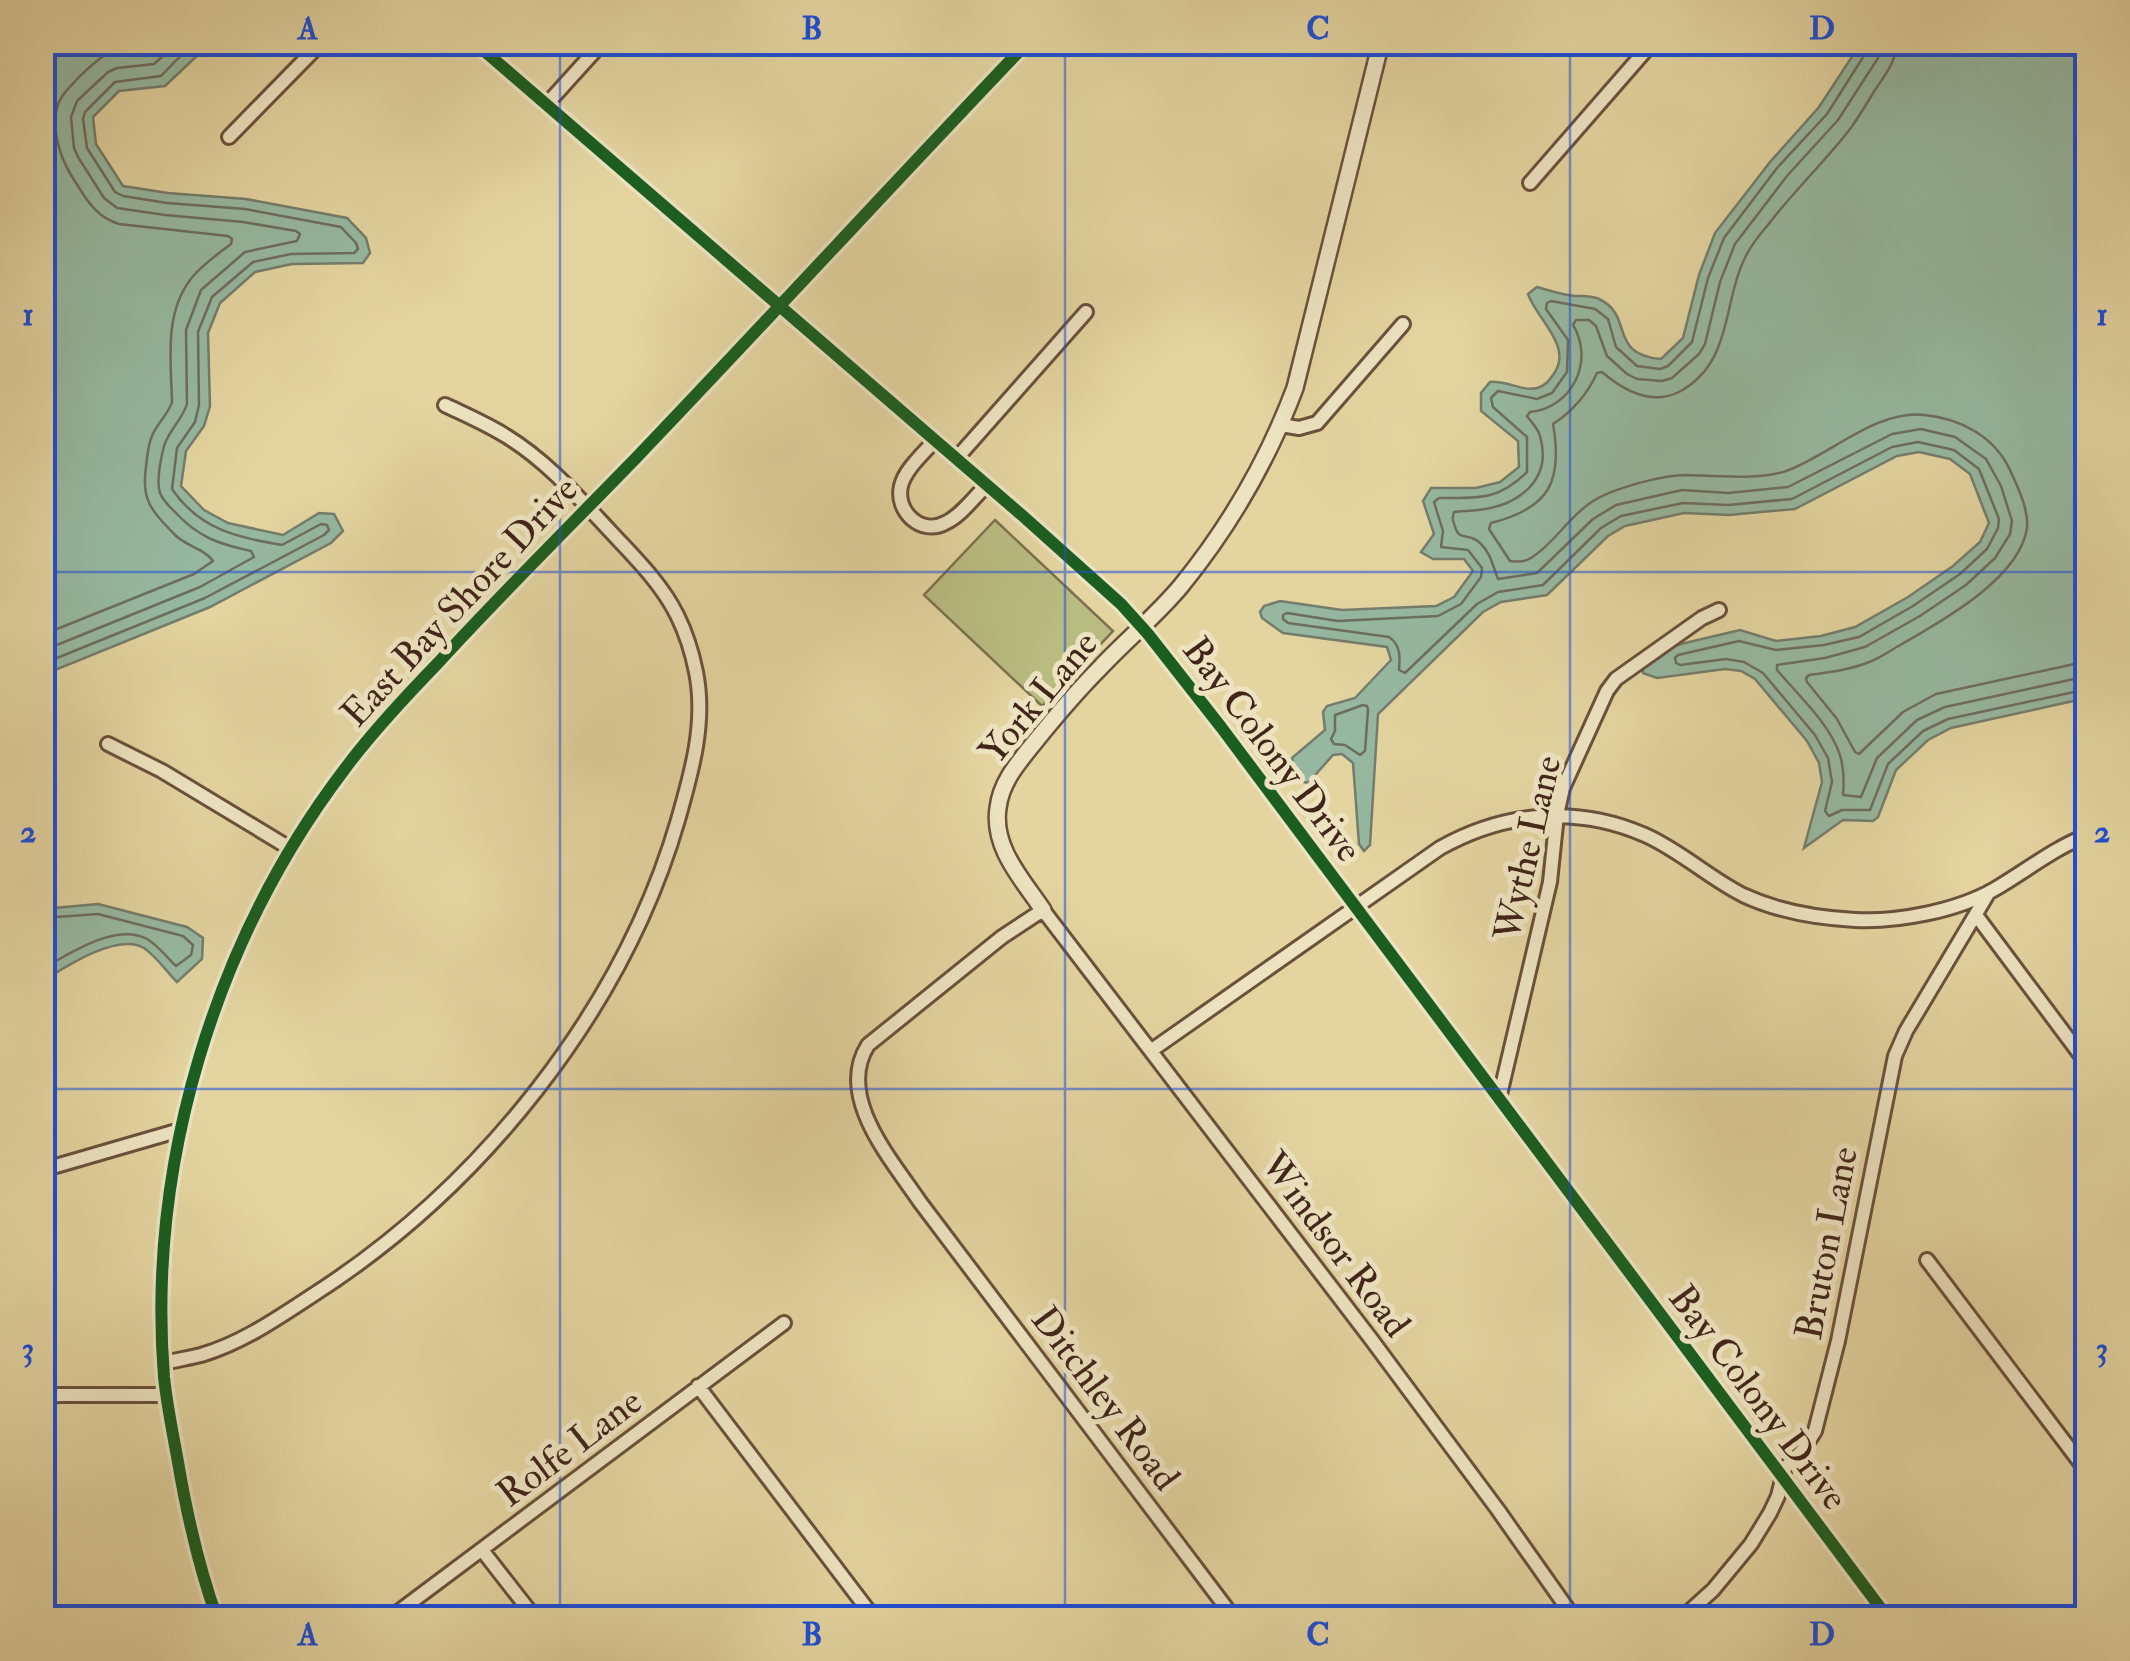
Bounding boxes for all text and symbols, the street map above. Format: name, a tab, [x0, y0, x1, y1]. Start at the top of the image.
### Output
text: A	[296, 9, 319, 49]
text: B	[802, 9, 822, 49]
text: C	[1306, 9, 1330, 49]
text: D	[1809, 9, 1835, 49]
text: 1	[22, 295, 34, 335]
text: 1	[2096, 295, 2108, 335]
street label: East Bay Shore Drive	[331, 466, 588, 737]
street label: York Lane	[969, 621, 1109, 774]
street label: Bay Colony Drive	[1172, 628, 1373, 872]
street label: Wythe Lane	[1483, 751, 1573, 946]
text: 2	[20, 812, 36, 852]
text: 2	[2094, 812, 2110, 852]
street label: Windsor Road	[1249, 1142, 1421, 1347]
street label: Bruton Lane	[1785, 1143, 1869, 1344]
street label: Bay Colony Drive	[1658, 1276, 1859, 1520]
street label: Ditchley Road	[1020, 1297, 1190, 1500]
text: 3	[22, 1329, 34, 1369]
text: 3	[2096, 1329, 2108, 1369]
street label: Rolfe Lane	[488, 1378, 652, 1518]
text: A	[296, 1615, 319, 1655]
text: B	[802, 1615, 822, 1655]
text: C	[1306, 1615, 1330, 1655]
text: D	[1809, 1615, 1835, 1655]

